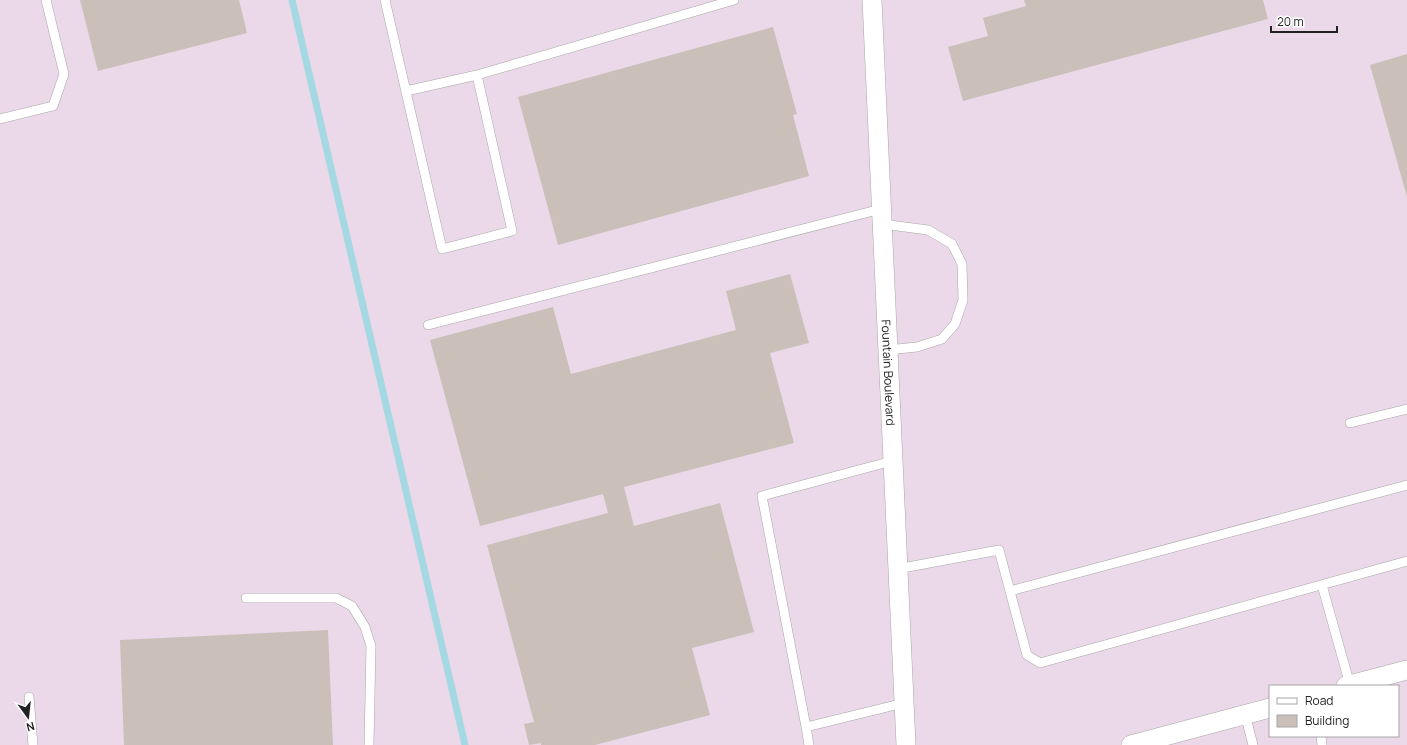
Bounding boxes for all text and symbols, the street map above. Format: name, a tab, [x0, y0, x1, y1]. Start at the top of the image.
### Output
scale bar	[1271, 8, 1337, 34]
text: 20 m	[1277, 13, 1304, 30]
street label: Fountain Boulevard	[878, 319, 900, 426]
legend	[1269, 685, 1399, 737]
text: Road	[1305, 692, 1333, 709]
north arrow	[8, 697, 48, 737]
text: Building	[1305, 712, 1349, 729]
text: N	[25, 719, 36, 735]

